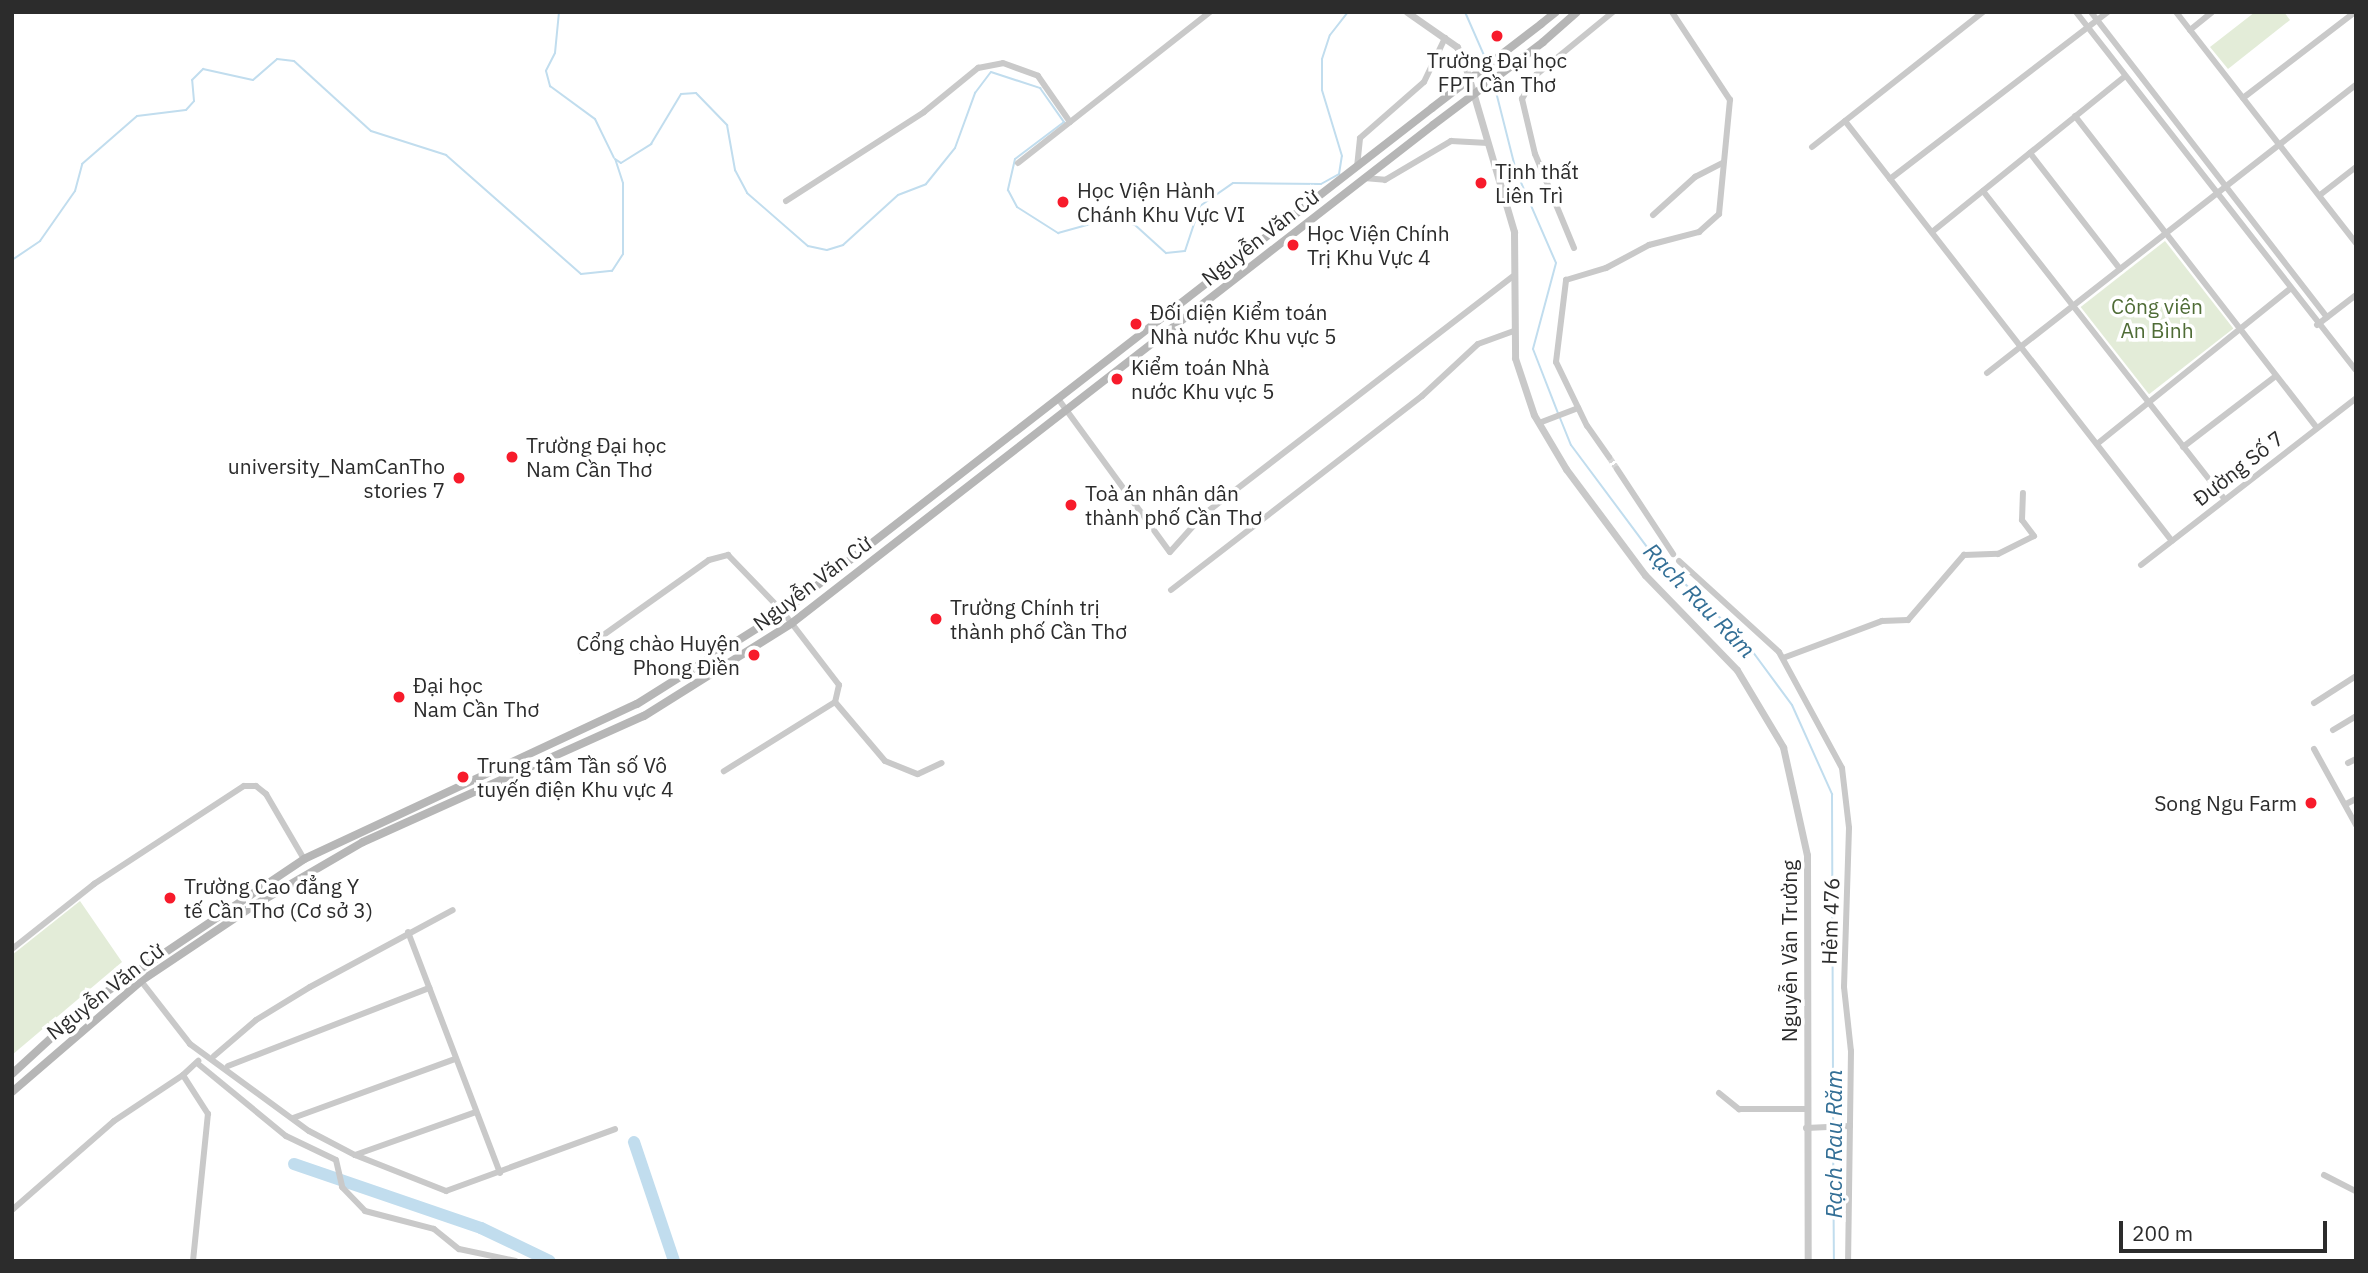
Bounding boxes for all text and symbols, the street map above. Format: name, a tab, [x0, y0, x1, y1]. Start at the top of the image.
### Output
marker: Trường Đại học FPT Cần Thơ	[1489, 28, 1505, 44]
place label: Trường Đại học FPT Cần Thơ	[1427, 47, 1567, 97]
place label: Tịnh thất Liên Trì	[1495, 158, 1579, 208]
marker: Tịnh thất Liên Trì	[1473, 175, 1489, 191]
place label: Học Viện Hành Chánh Khu Vực VI	[1077, 177, 1245, 227]
street label: Nguyễn Văn Cừ	[1196, 183, 1324, 291]
marker: Học Viện Hành Chánh Khu Vực VI	[1055, 194, 1071, 210]
place label: Học Viện Chính Trị Khu Vực 4	[1307, 220, 1450, 270]
marker: Học Viện Chính Trị Khu Vực 4	[1285, 237, 1301, 253]
park label: Công viên An Bình	[2111, 293, 2203, 343]
place label: Đối diện Kiểm toán Nhà nước Khu vực 5	[1150, 299, 1337, 349]
marker: Đối diện Kiểm toán Nhà nước Khu vực 5	[1128, 316, 1144, 332]
place label: Kiểm toán Nhà nước Khu vực 5	[1131, 354, 1275, 404]
marker: Kiểm toán Nhà nước Khu vực 5	[1109, 371, 1125, 387]
street label: Đường Số 7	[2188, 425, 2288, 511]
place label: Trường Đại học Nam Cần Thơ	[526, 432, 666, 482]
marker: Trường Đại học Nam Cần Thơ	[504, 449, 520, 465]
place label: university_NamCanTho stories 7	[228, 453, 445, 503]
marker: university_NamCanTho stories 7	[451, 470, 467, 486]
place label: Toà án nhân dân thành phố Cần Thơ	[1085, 480, 1262, 530]
marker: Toà án nhân dân thành phố Cần Thơ	[1063, 497, 1079, 513]
street label: Nguyễn Văn Cừ	[748, 530, 876, 636]
water label: Rạch Rau Răm	[1638, 537, 1762, 663]
place label: Trường Chính trị thành phố Cần Thơ	[950, 594, 1127, 644]
marker: Trường Chính trị thành phố Cần Thơ	[928, 611, 944, 627]
place label: Cổng chào Huyện Phong Điền	[576, 630, 740, 680]
marker: Cổng chào Huyện Phong Điền	[746, 647, 762, 663]
place label: Đại học Nam Cần Thơ	[413, 672, 539, 722]
marker: Đại học Nam Cần Thơ	[391, 689, 407, 705]
place label: Trung tâm Tần số Vô tuyến điện Khu vực 4	[477, 752, 673, 802]
marker: Trung tâm Tần số Vô tuyến điện Khu vực 4	[455, 769, 471, 785]
place label: Song Ngu Farm	[2154, 790, 2297, 816]
marker: Song Ngu Farm	[2303, 795, 2319, 811]
street label: Nguyễn Văn Trường	[1776, 860, 1802, 1042]
place label: Trường Cao đẳng Y tế Cần Thơ (Cơ sở 3)	[184, 873, 373, 923]
street label: Hẻm 476	[1816, 877, 1844, 965]
marker: Trường Cao đẳng Y tế Cần Thơ (Cơ sở 3)	[162, 890, 178, 906]
street label: Nguyễn Văn Cừ	[41, 937, 169, 1045]
water label: Rạch Rau Răm	[1819, 1070, 1847, 1218]
scale bar	[2123, 1206, 2331, 1250]
text: 200 m	[2132, 1219, 2193, 1247]

